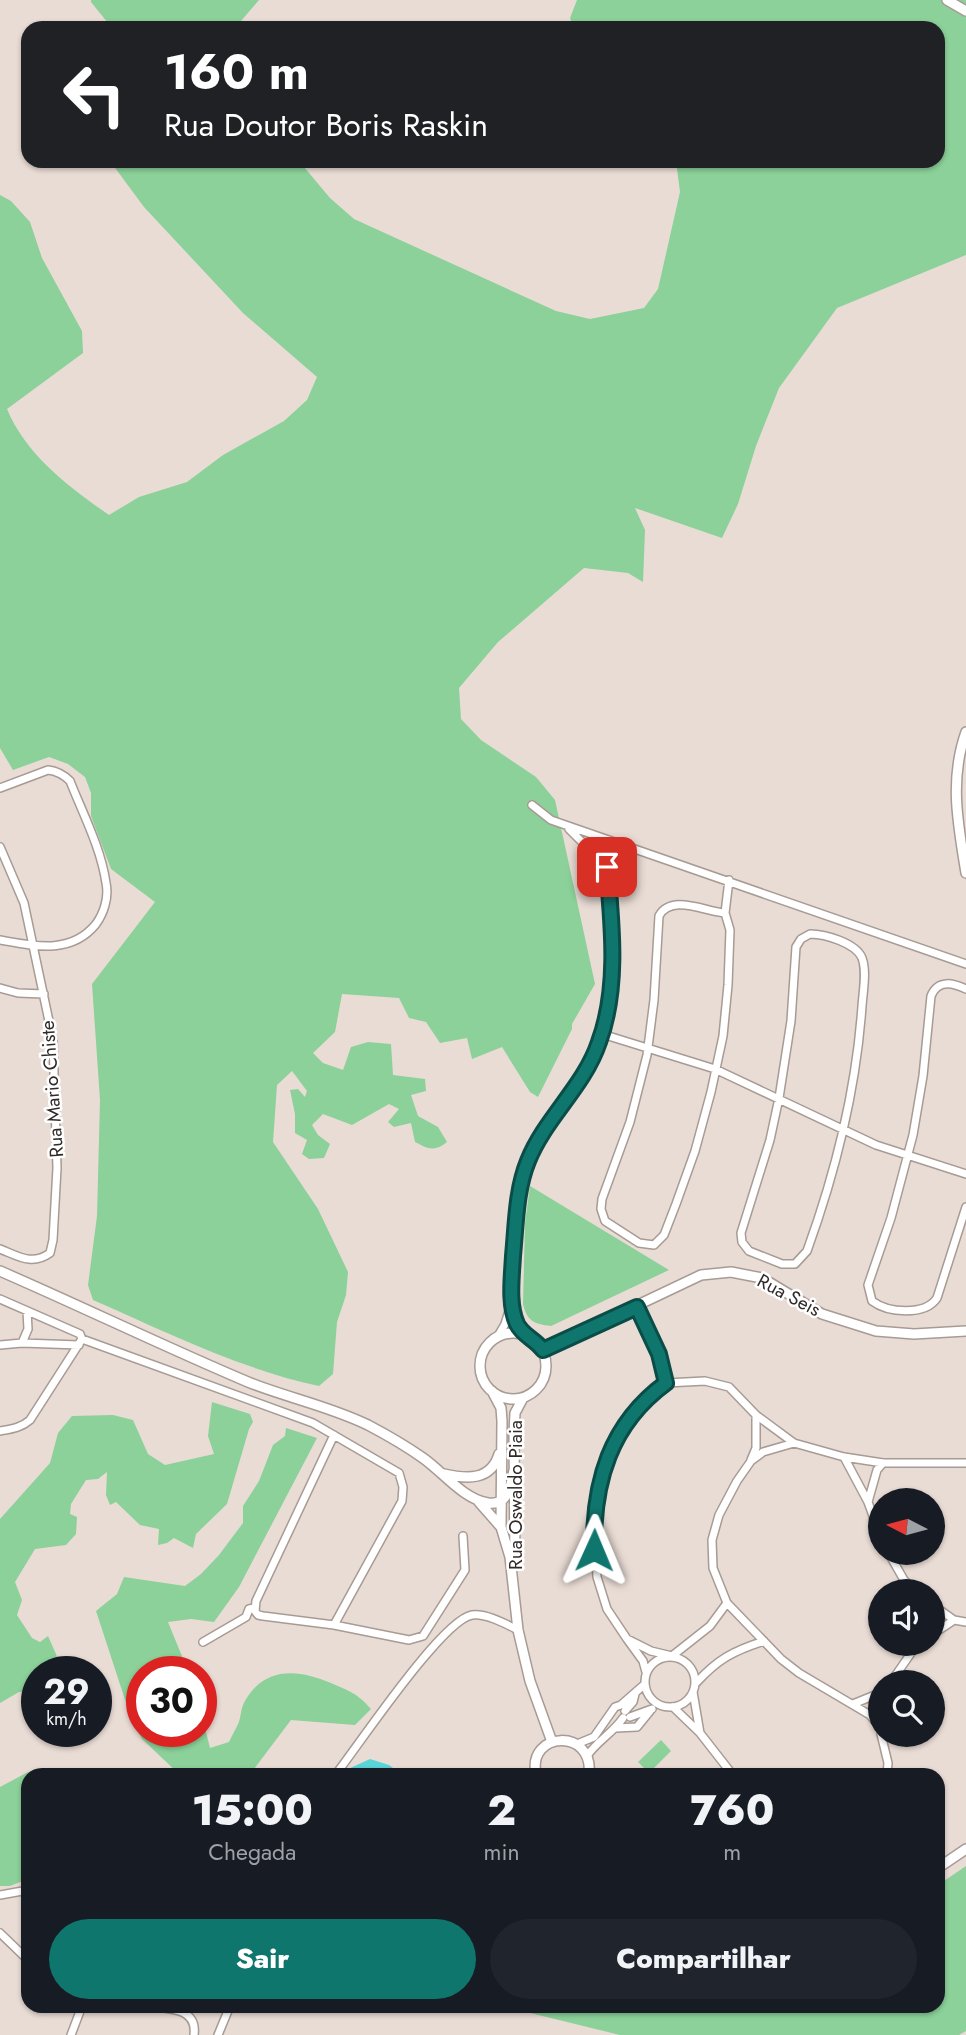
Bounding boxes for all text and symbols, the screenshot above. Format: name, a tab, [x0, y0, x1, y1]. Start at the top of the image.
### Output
text: 160 m	[164, 37, 309, 107]
icon: left	[49, 49, 140, 140]
text: Rua Doutor Boris Raskin	[164, 102, 488, 148]
pin	[577, 837, 637, 897]
icon: arrive	[588, 848, 626, 886]
street label: Rua Mario Chiste	[34, 1019, 70, 1159]
street label: Rua Seis	[753, 1267, 826, 1323]
street label: Rua Oswaldo Piaia	[502, 1420, 529, 1570]
north arrow	[868, 1488, 945, 1564]
map controls	[868, 1488, 945, 1747]
position arrow	[557, 1513, 631, 1587]
button: sound	[868, 1579, 945, 1656]
speed limit sign: 30	[126, 1656, 217, 1747]
text: 29	[43, 1667, 90, 1717]
button: search	[868, 1670, 945, 1747]
text: km/h	[46, 1706, 87, 1732]
text: 15:00	[192, 1780, 313, 1841]
text: 2	[487, 1780, 516, 1841]
text: 760	[690, 1780, 774, 1841]
text: Chegada	[208, 1835, 296, 1869]
text: min	[484, 1835, 520, 1869]
text: m	[723, 1835, 741, 1869]
button: Sair	[49, 1919, 476, 1999]
button: Compartilhar	[490, 1919, 917, 1999]

